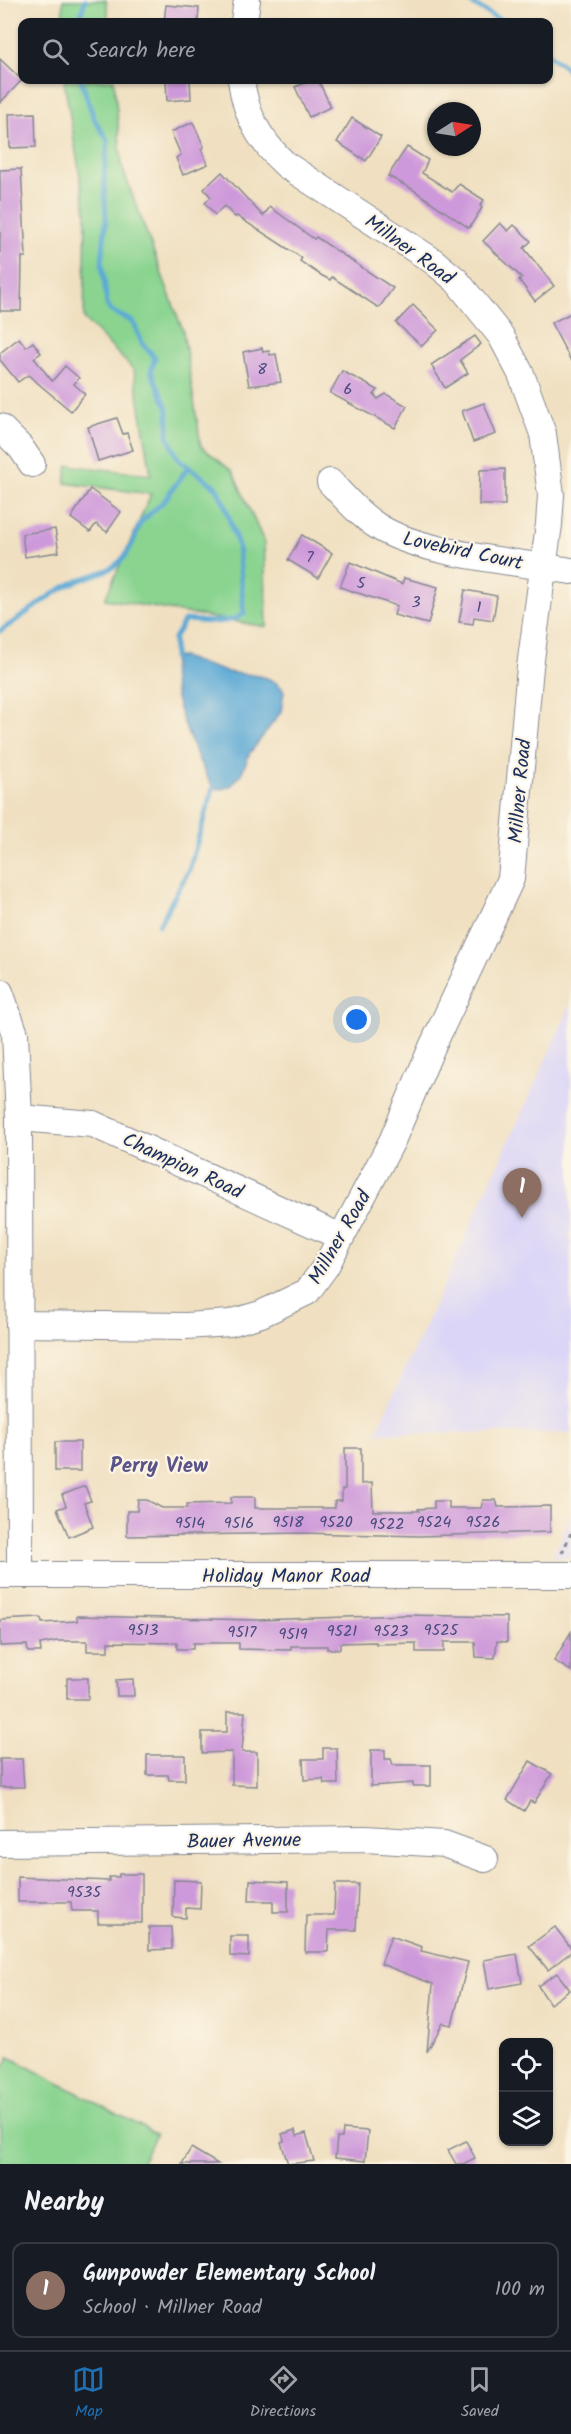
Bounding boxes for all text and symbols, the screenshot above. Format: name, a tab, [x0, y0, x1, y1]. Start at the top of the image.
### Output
search box	[18, 18, 553, 84]
text: Search here	[87, 34, 195, 69]
icon: search	[39, 35, 72, 68]
north arrow	[427, 102, 481, 156]
street label: Millner Road	[357, 207, 461, 295]
house number: 8	[257, 357, 267, 382]
house number: 6	[344, 377, 352, 402]
street label: Lovebird Court	[399, 524, 526, 580]
house number: 7	[306, 545, 314, 570]
house number: 5	[357, 571, 367, 596]
house number: 3	[411, 590, 421, 615]
house number: 1	[476, 595, 482, 620]
street label: Millner Road	[500, 737, 542, 845]
your location	[342, 1005, 371, 1034]
street label: Champion Road	[116, 1125, 249, 1209]
pin: 1	[502, 1168, 542, 1218]
street label: Millner Road	[301, 1184, 381, 1291]
district label: Perry View	[110, 1450, 209, 1483]
house number: 9518	[272, 1510, 304, 1535]
house number: 9520	[319, 1510, 353, 1535]
house number: 9524	[417, 1510, 451, 1535]
house number: 9526	[466, 1510, 500, 1535]
house number: 9514	[175, 1511, 205, 1536]
house number: 9516	[224, 1511, 254, 1536]
house number: 9522	[370, 1512, 405, 1537]
street label: Holiday Manor Road	[202, 1561, 371, 1593]
house number: 9513	[128, 1618, 158, 1643]
house number: 9525	[424, 1618, 460, 1643]
house number: 9521	[327, 1619, 357, 1644]
house number: 9523	[374, 1619, 408, 1644]
house number: 9517	[228, 1620, 257, 1645]
house number: 9519	[278, 1622, 308, 1647]
street label: Bauer Avenue	[187, 1825, 301, 1859]
house number: 9535	[67, 1880, 102, 1905]
map controls	[499, 2038, 553, 2146]
button: locate	[499, 2038, 553, 2092]
button: layers	[499, 2092, 553, 2146]
text: Nearby	[24, 2182, 104, 2224]
text: Gunpowder Elementary School	[83, 2257, 375, 2292]
text: 1	[42, 2274, 49, 2306]
text: 100 m	[495, 2274, 545, 2306]
text: School · Millner Road	[83, 2292, 262, 2324]
tab: Map	[72, 2363, 105, 2424]
tab: Directions	[250, 2363, 316, 2424]
tab: Saved	[461, 2363, 499, 2424]

